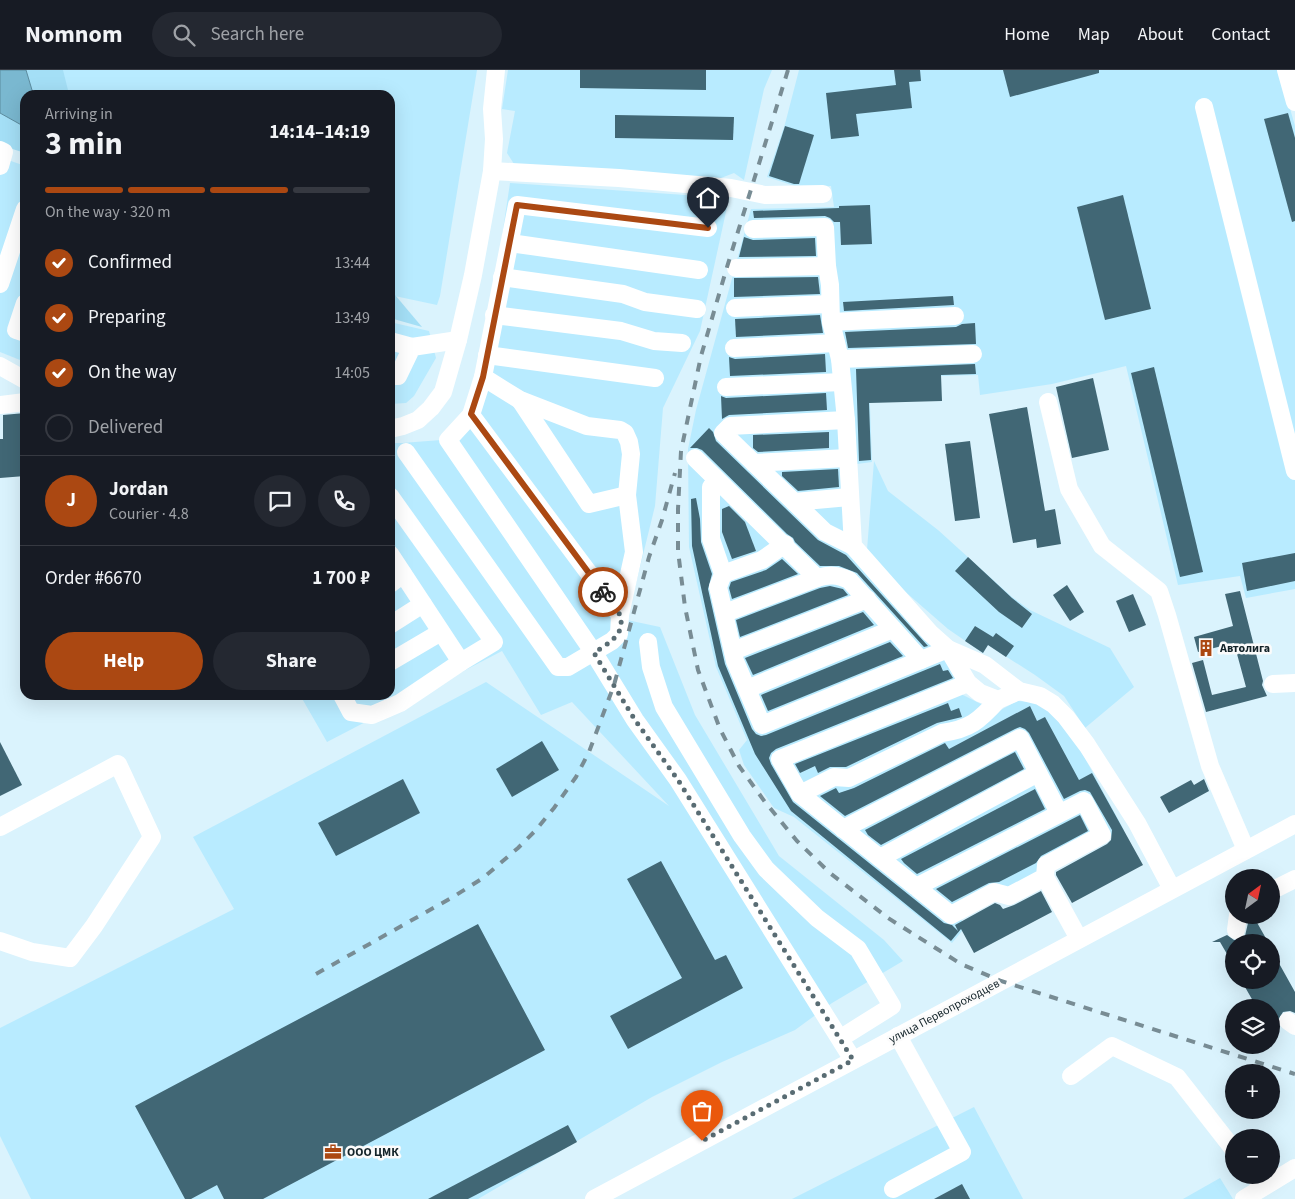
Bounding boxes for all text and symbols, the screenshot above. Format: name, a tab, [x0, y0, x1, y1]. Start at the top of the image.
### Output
search box	[152, 12, 502, 57]
text: Nomnom	[25, 17, 122, 52]
icon: search	[170, 21, 198, 49]
text: Search here	[210, 21, 304, 48]
text: Home	[1004, 22, 1050, 47]
text: Map	[1078, 22, 1110, 47]
text: About	[1138, 22, 1183, 47]
text: Contact	[1211, 22, 1270, 47]
text: Arriving in	[45, 103, 113, 125]
text: 14:14–14:19	[269, 119, 370, 146]
text: 3 min	[45, 121, 123, 167]
pin	[687, 177, 729, 228]
icon: home	[694, 184, 722, 212]
text: On the way · 320 m	[45, 201, 170, 223]
icon: check	[45, 249, 73, 277]
text: Confirmed	[88, 249, 172, 276]
text: 13:44	[334, 252, 370, 274]
icon: check	[45, 304, 73, 332]
text: Preparing	[88, 304, 166, 331]
text: 13:49	[334, 307, 370, 329]
icon: check	[45, 359, 73, 387]
text: On the way	[88, 359, 177, 386]
text: 14:05	[334, 362, 370, 384]
text: Delivered	[88, 414, 163, 441]
button: chat	[254, 475, 306, 527]
button: phone	[318, 475, 370, 527]
text: Jordan	[109, 476, 168, 503]
text: J	[66, 487, 76, 514]
text: Courier · 4.8	[109, 503, 189, 525]
text: Order #6670	[45, 565, 142, 592]
text: 1 700 ₽	[312, 565, 370, 592]
courier	[578, 567, 628, 617]
icon: bike	[589, 578, 617, 606]
button: Help	[45, 632, 203, 690]
button: Share	[213, 632, 370, 690]
building icon: Автолига	[1196, 638, 1216, 658]
place label: Автолига	[1219, 640, 1270, 657]
north arrow	[1225, 869, 1280, 924]
map controls	[1225, 869, 1280, 1184]
button: locate	[1225, 934, 1280, 989]
street label: улица Первопроходцев	[886, 975, 1003, 1048]
button: layers	[1225, 999, 1280, 1054]
button: +	[1225, 1064, 1280, 1119]
pin	[681, 1090, 723, 1141]
icon: bag	[688, 1097, 716, 1125]
button: −	[1225, 1129, 1280, 1184]
office icon: ООО ЦМК	[323, 1142, 343, 1162]
place label: ООО ЦМК	[347, 1144, 399, 1161]

